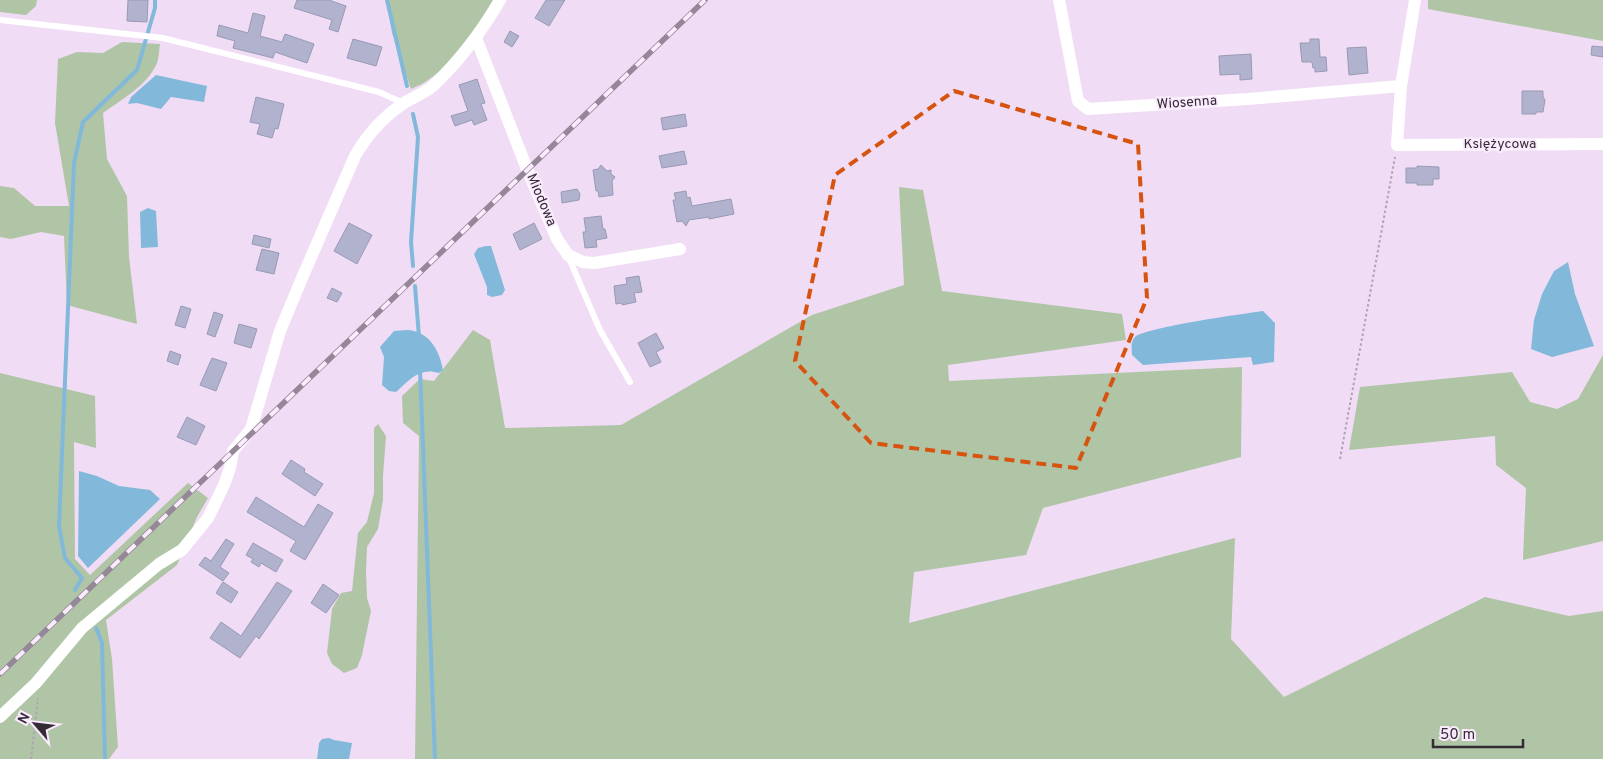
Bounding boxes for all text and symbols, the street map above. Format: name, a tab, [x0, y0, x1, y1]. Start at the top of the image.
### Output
street label: Wiosenna	[1156, 92, 1218, 114]
street label: Księżycowa	[1464, 136, 1536, 153]
street label: Miodowa	[522, 171, 560, 229]
north arrow	[10, 699, 60, 749]
text: N	[15, 710, 35, 727]
scale bar	[1433, 716, 1523, 748]
text: 50 m	[1440, 726, 1475, 745]

